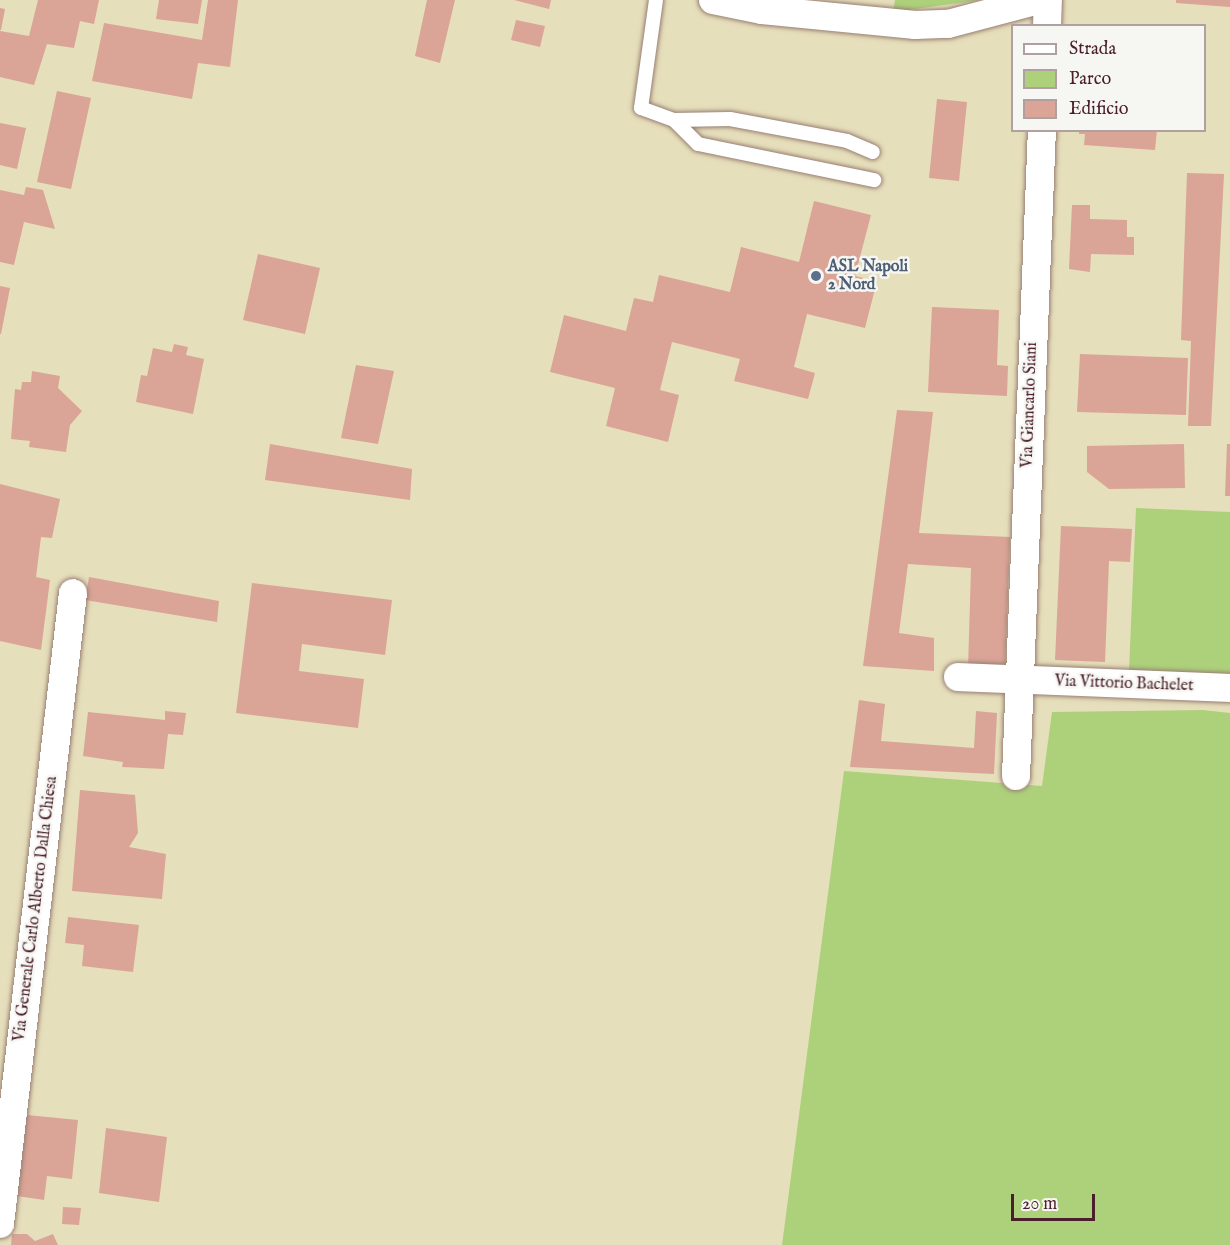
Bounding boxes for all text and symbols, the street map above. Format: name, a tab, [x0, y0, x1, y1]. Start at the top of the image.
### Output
legend	[1011, 24, 1206, 132]
text: Strada	[1069, 38, 1116, 61]
text: Parco	[1069, 68, 1111, 91]
text: Edificio	[1069, 98, 1129, 121]
place label: ASL Napoli 2 Nord	[828, 257, 908, 295]
marker: ASL Napoli 2 Nord	[809, 269, 823, 283]
street label: Via Giancarlo Siani	[1018, 342, 1042, 468]
street label: Via Vittorio Bachelet	[1054, 672, 1194, 696]
street label: Via Generale Carlo Alberto Dalla Chiesa	[10, 775, 62, 1043]
scale bar	[1014, 1182, 1098, 1220]
text: 20 m	[1022, 1193, 1057, 1216]

